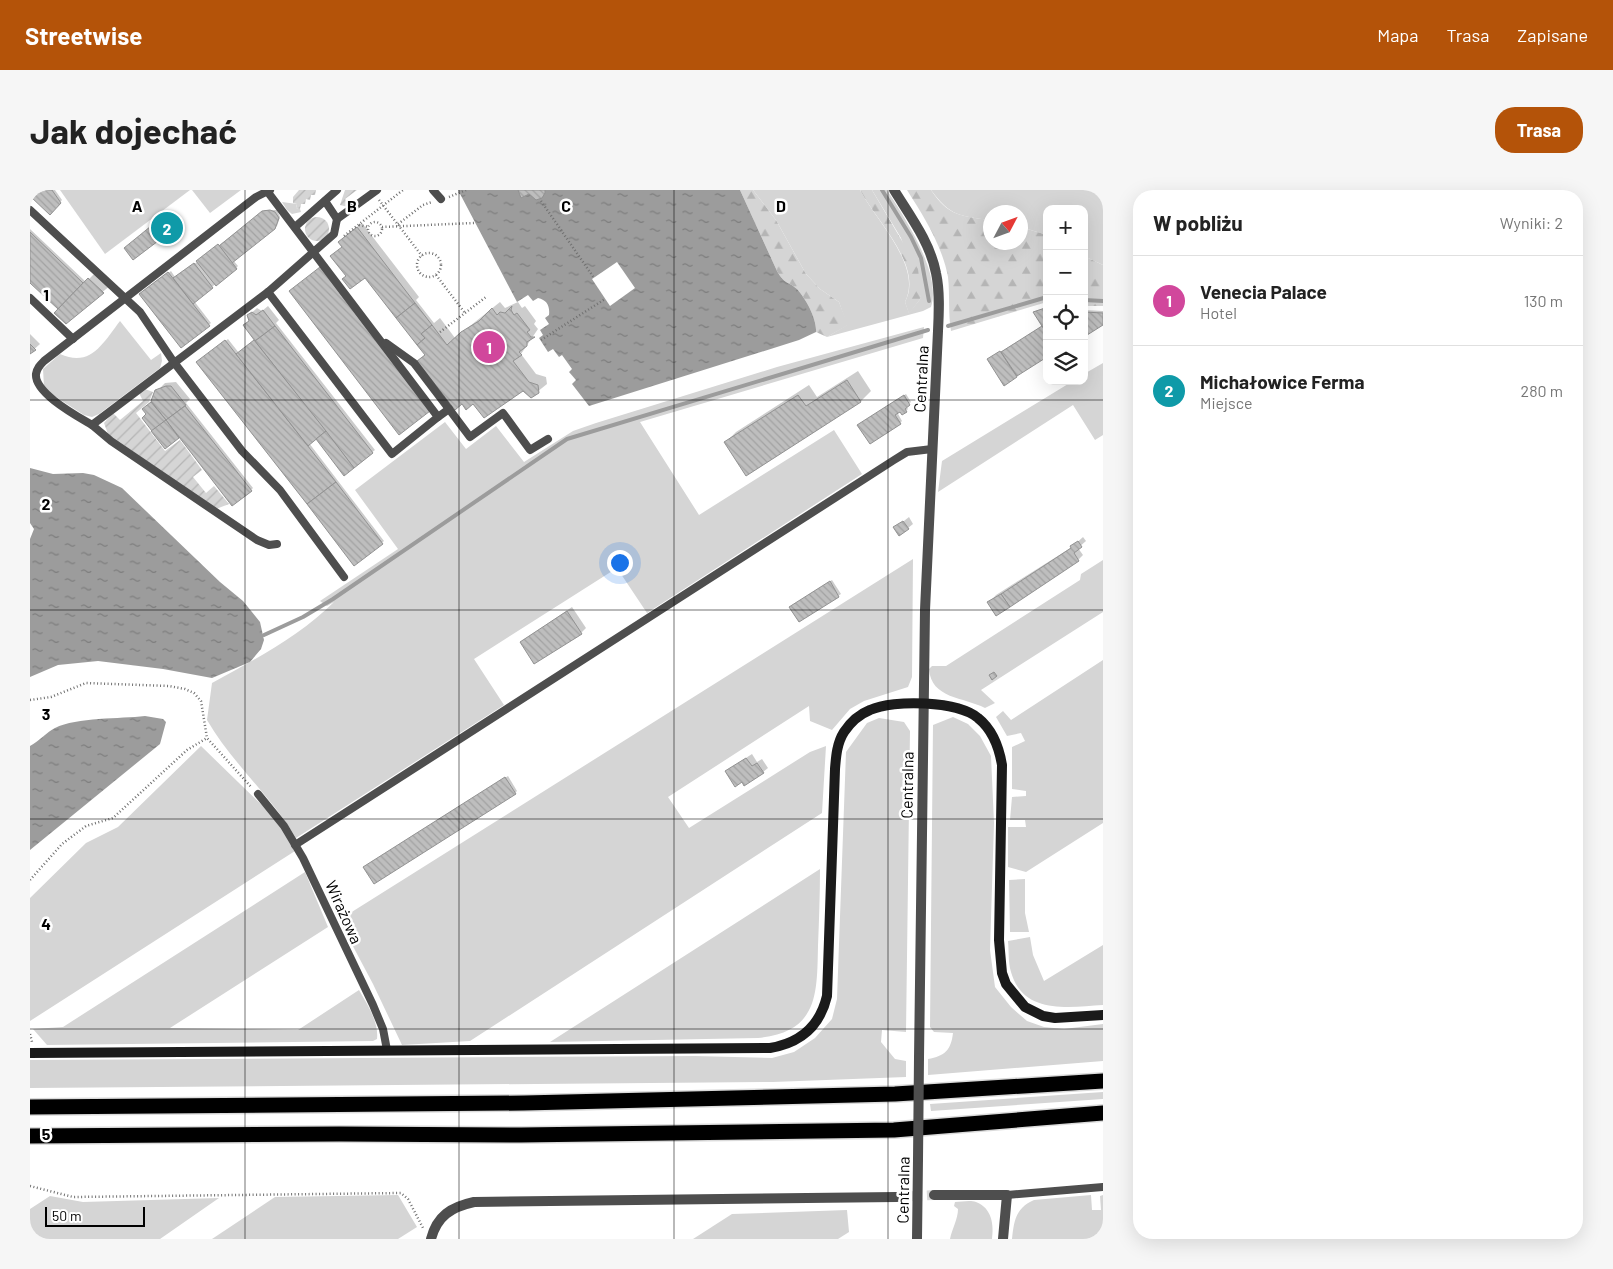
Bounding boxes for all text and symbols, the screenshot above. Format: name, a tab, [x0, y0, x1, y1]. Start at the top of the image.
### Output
text: Streetwise	[25, 21, 142, 50]
text: Mapa	[1377, 24, 1419, 46]
text: Trasa	[1447, 24, 1489, 46]
text: Zapisane	[1517, 24, 1588, 46]
button: Trasa	[1495, 107, 1583, 153]
text: Jak dojechać	[30, 109, 237, 151]
text: A	[132, 196, 143, 215]
text: B	[347, 196, 357, 215]
text: C	[561, 196, 571, 215]
text: D	[776, 196, 786, 215]
north arrow	[983, 205, 1028, 250]
map controls	[1043, 205, 1088, 385]
button: +	[1043, 205, 1088, 250]
pin: 2	[151, 209, 183, 247]
text: W pobliżu	[1153, 210, 1243, 235]
text: Wyniki: 2	[1500, 213, 1563, 232]
button: −	[1043, 250, 1088, 295]
text: Venecia Palace	[1200, 280, 1327, 303]
text: 1	[43, 285, 49, 304]
text: 1	[1166, 291, 1172, 310]
text: 130 m	[1524, 291, 1563, 310]
button: locate	[1043, 295, 1088, 340]
text: Hotel	[1200, 303, 1237, 322]
pin: 1	[473, 328, 505, 366]
button: layers	[1043, 340, 1088, 385]
street label: Centralna	[909, 345, 932, 413]
text: Michałowice Ferma	[1200, 370, 1364, 393]
text: 2	[1165, 381, 1173, 400]
text: 280 m	[1521, 381, 1563, 400]
text: Miejsce	[1200, 393, 1252, 412]
text: 2	[42, 494, 51, 513]
your location	[607, 550, 633, 576]
text: 3	[42, 704, 50, 723]
street label: Centralna	[896, 751, 917, 819]
street label: Wirażowa	[322, 877, 367, 946]
text: 4	[41, 914, 51, 933]
text: 5	[42, 1124, 51, 1143]
street label: Centralna	[892, 1156, 913, 1224]
scale bar	[45, 1204, 145, 1227]
text: 50 m	[52, 1207, 81, 1224]

